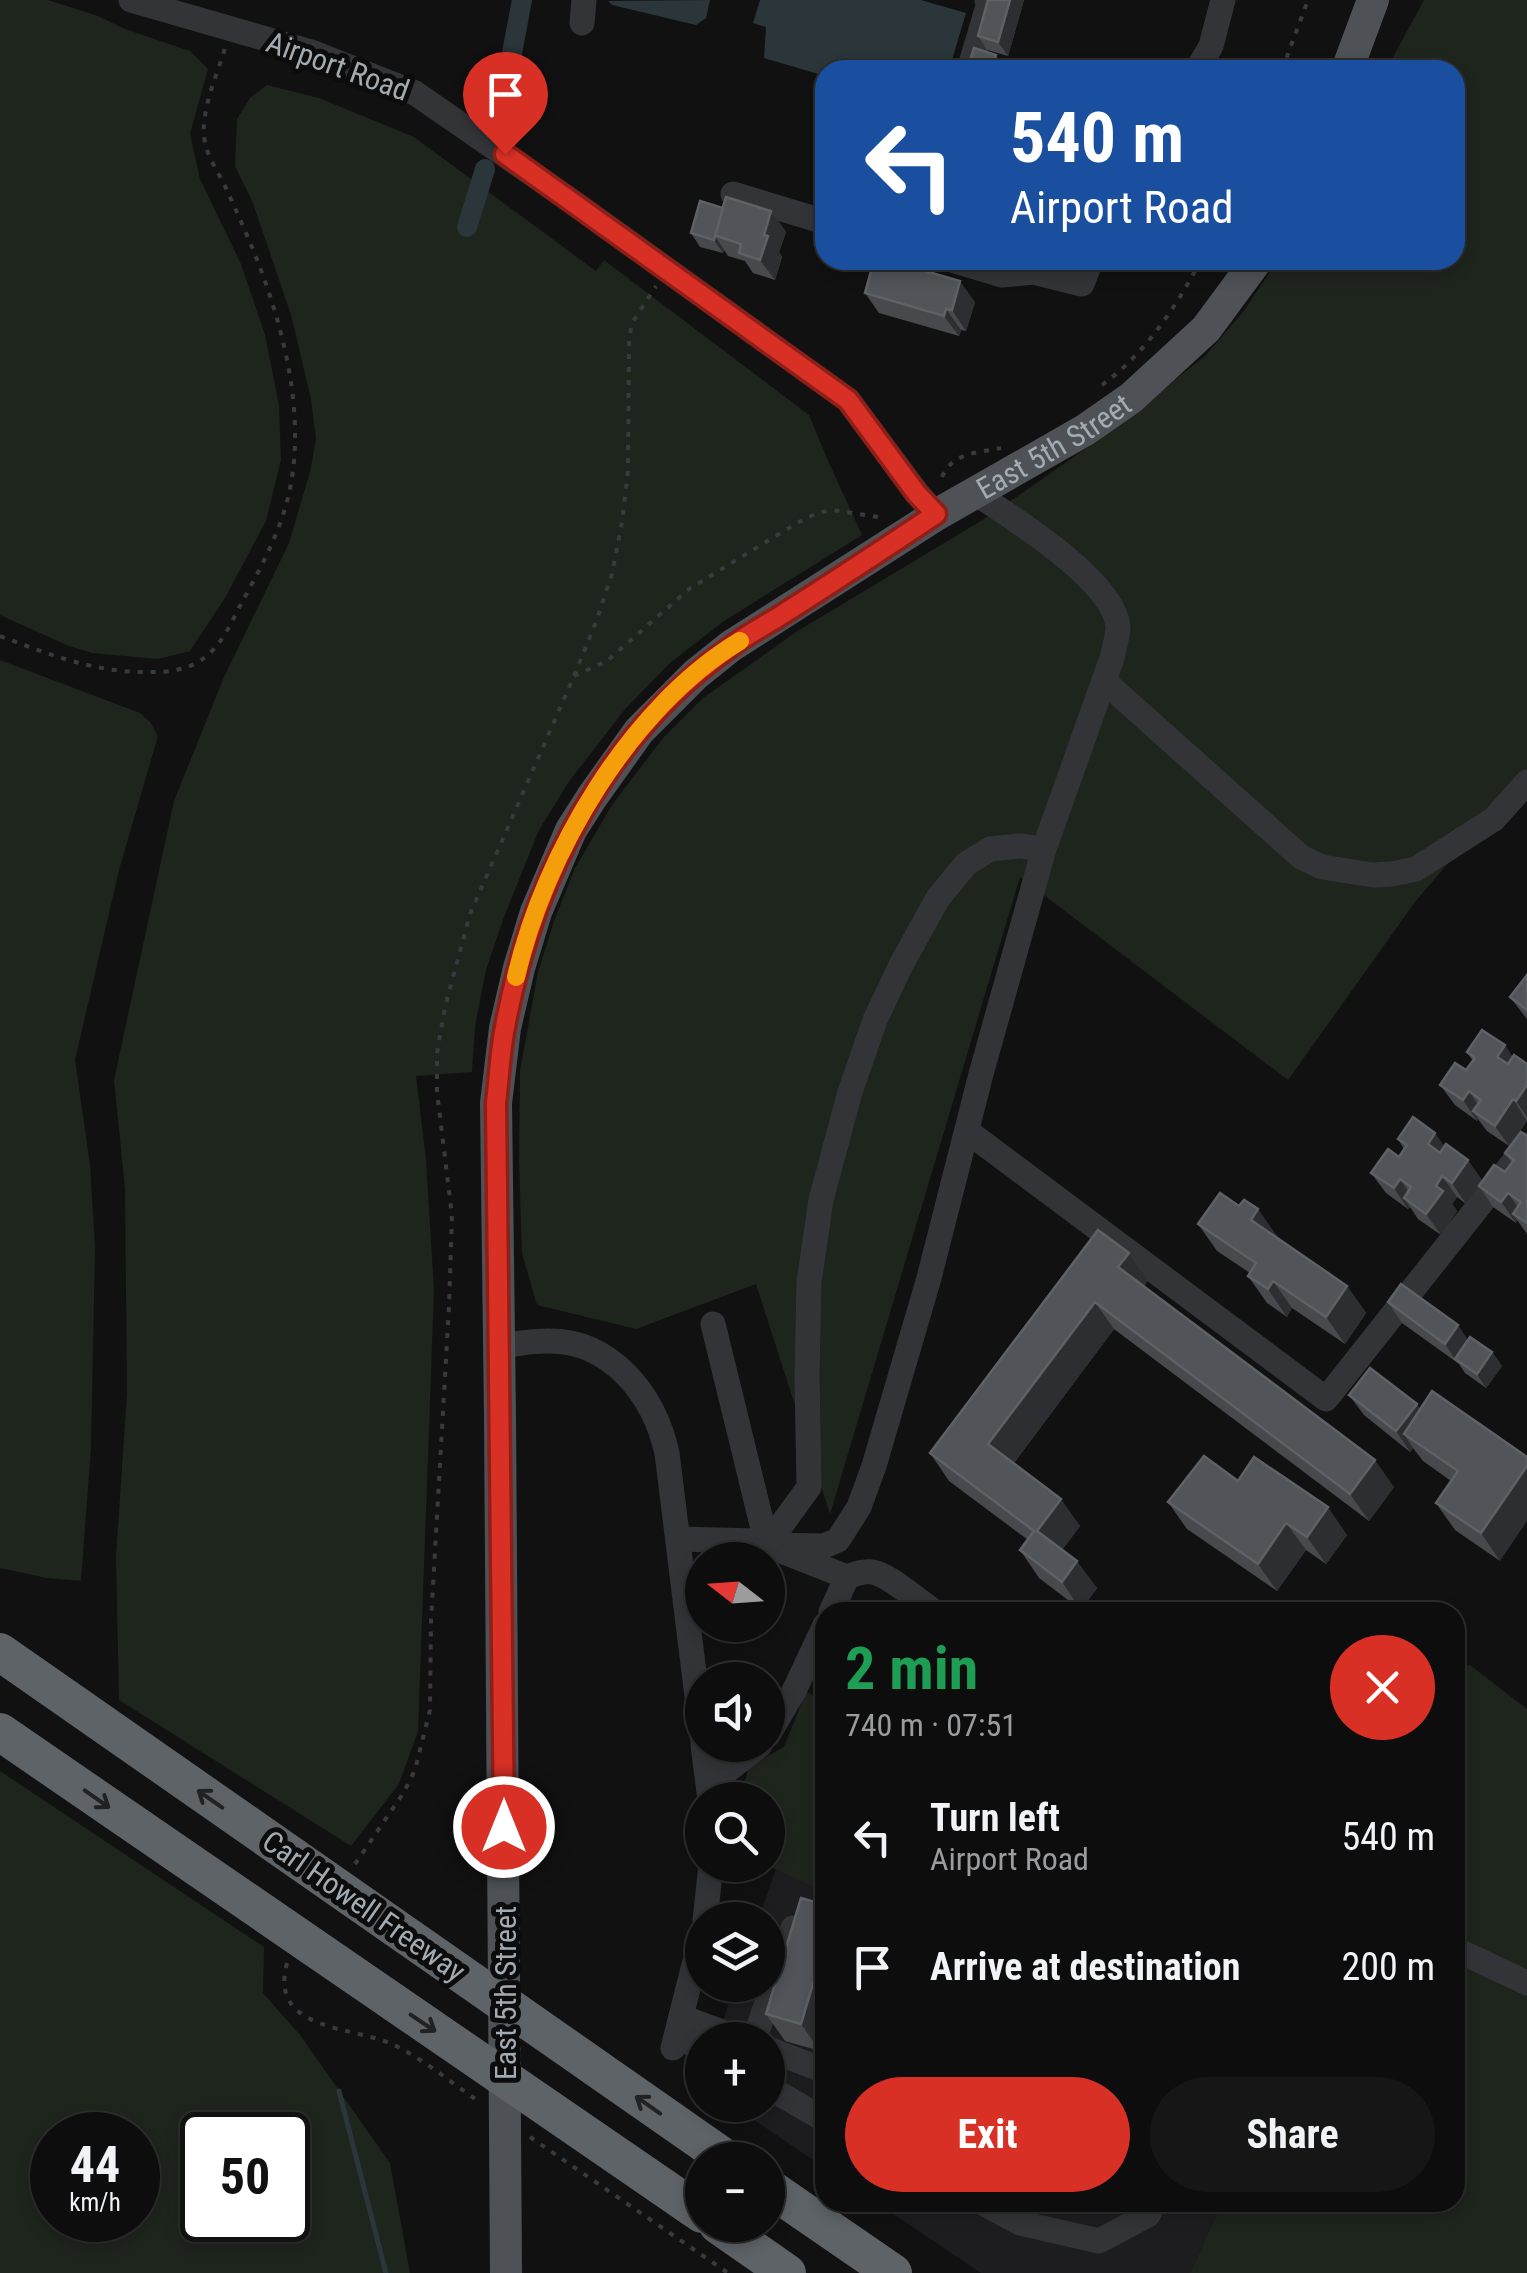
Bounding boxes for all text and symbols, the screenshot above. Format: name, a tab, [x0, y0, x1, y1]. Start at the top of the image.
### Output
street label: Airport Road	[262, 24, 414, 108]
pin	[463, 52, 548, 155]
icon: arrive	[478, 67, 533, 122]
text: 540 m	[1010, 97, 1184, 179]
icon: left	[845, 100, 975, 230]
text: Airport Road	[1010, 181, 1234, 234]
street label: East 5th Street	[970, 386, 1138, 506]
north arrow	[685, 1542, 785, 1642]
map controls	[685, 1542, 785, 2242]
text: 2 min	[845, 1633, 978, 1704]
button: close	[1330, 1635, 1435, 1740]
button: sound	[685, 1662, 785, 1762]
text: 740 m · 07:51	[845, 1706, 1017, 1744]
position arrow	[452, 1775, 556, 1879]
button: search	[685, 1782, 785, 1882]
one-way arrow	[83, 1788, 111, 1809]
one-way arrow	[197, 1789, 225, 1810]
text: Turn left	[930, 1796, 1060, 1840]
icon: left	[845, 1810, 900, 1865]
text: 540 m	[1341, 1815, 1435, 1859]
street label: Carl Howell Freeway	[256, 1823, 472, 1989]
text: Airport Road	[930, 1840, 1089, 1878]
button: layers	[685, 1902, 785, 2002]
street label: East 5th Street	[488, 1906, 523, 2080]
icon: arrive	[845, 1940, 900, 1995]
text: Arrive at destination	[930, 1945, 1240, 1989]
text: 200 m	[1341, 1945, 1435, 1989]
one-way arrow	[409, 2012, 437, 2033]
button: +	[685, 2022, 785, 2122]
button: Exit	[845, 2077, 1130, 2192]
button: Share	[1150, 2077, 1435, 2192]
one-way arrow	[634, 2095, 662, 2116]
speed limit sign: 50	[180, 2112, 310, 2242]
text: 44	[70, 2136, 120, 2194]
button: −	[685, 2142, 785, 2242]
text: km/h	[69, 2188, 121, 2217]

